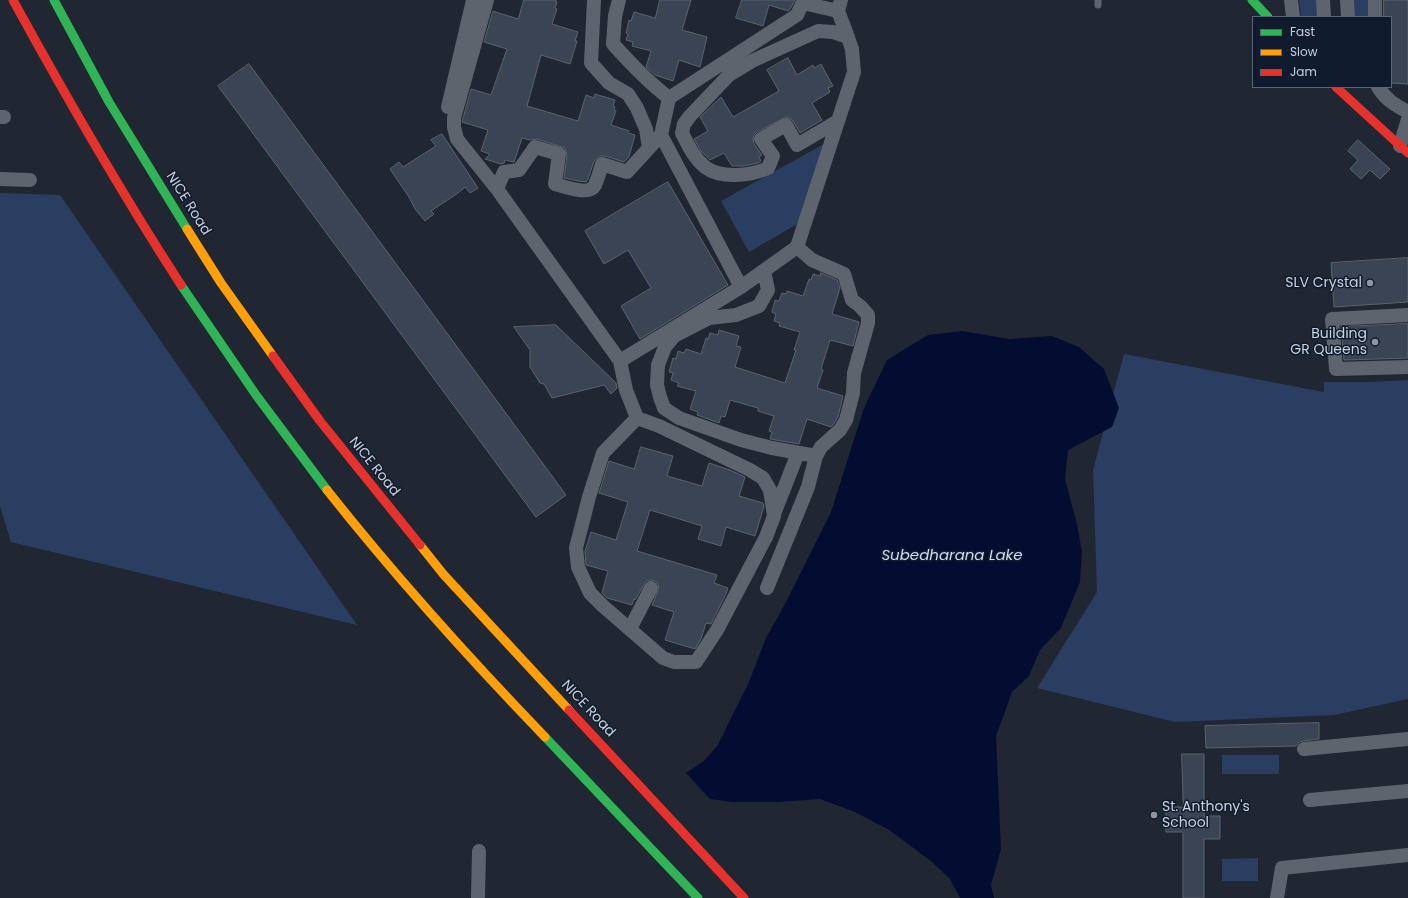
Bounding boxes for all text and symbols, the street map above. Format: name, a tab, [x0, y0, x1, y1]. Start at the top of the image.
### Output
legend	[1252, 16, 1392, 88]
text: Fast	[1290, 23, 1315, 40]
text: Slow	[1290, 43, 1318, 60]
text: Jam	[1290, 63, 1317, 80]
street label: NICE Road	[162, 169, 214, 239]
place label: SLV Crystal	[1285, 275, 1362, 291]
marker: SLV Crystal	[1365, 278, 1375, 288]
place label: Building GR Queens	[1290, 326, 1367, 358]
marker: Building GR Queens	[1370, 337, 1380, 347]
street label: NICE Road	[345, 434, 403, 500]
water label: Subedharana Lake	[881, 547, 1023, 565]
street label: NICE Road	[558, 677, 618, 741]
place label: St. Anthony's School	[1162, 799, 1250, 832]
marker: St. Anthony's School	[1149, 810, 1159, 820]

